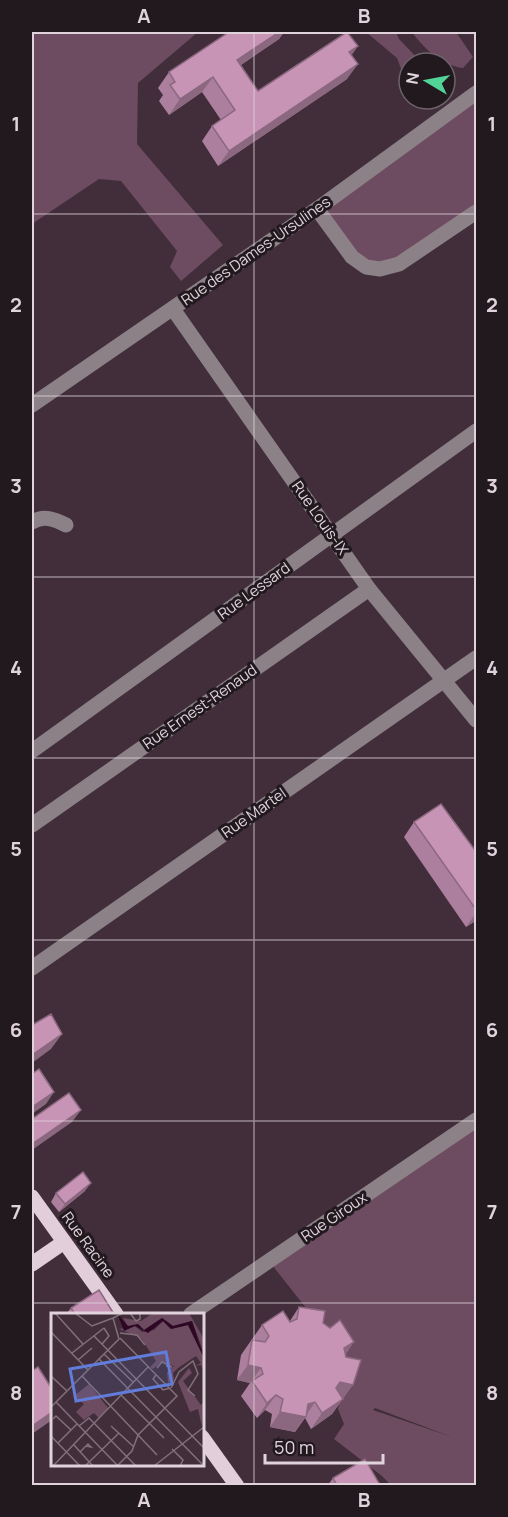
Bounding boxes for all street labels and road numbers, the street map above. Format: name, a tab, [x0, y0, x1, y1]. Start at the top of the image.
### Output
street label: Rue des Dames-Ursulines	[177, 191, 335, 310]
street label: Rue Louis-IX	[287, 477, 354, 559]
street label: Rue Lessard	[213, 557, 294, 624]
street label: Rue Ernest-Renaud	[138, 659, 261, 754]
street label: Rue Martel	[217, 783, 290, 843]
street label: Rue Giroux	[297, 1187, 371, 1246]
street label: Rue Racine	[57, 1207, 120, 1282]

